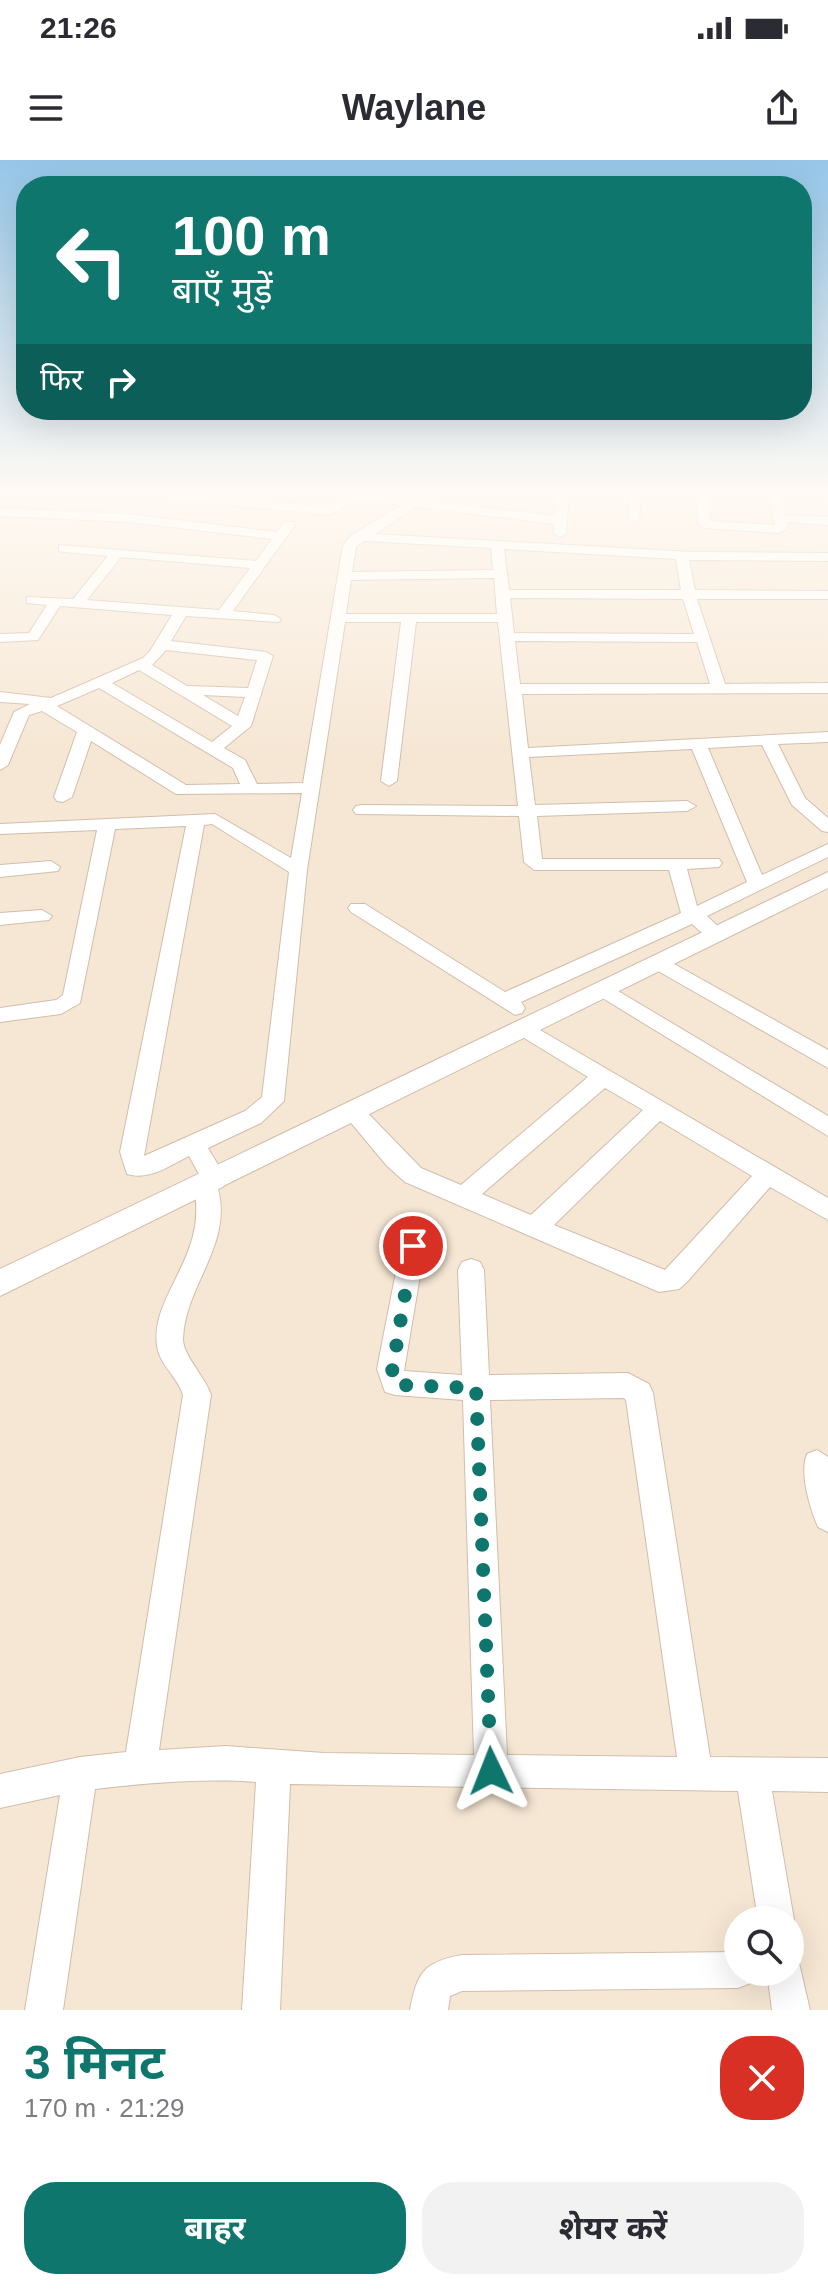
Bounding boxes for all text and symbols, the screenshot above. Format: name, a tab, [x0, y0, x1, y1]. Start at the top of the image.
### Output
text: 21:26	[40, 11, 117, 44]
icon: menu	[24, 86, 68, 130]
icon: share	[760, 86, 804, 130]
text: Waylane	[342, 87, 486, 128]
text: 100 m	[172, 204, 331, 267]
icon: left	[40, 208, 144, 312]
text: बाएँ मुड़ें	[172, 270, 273, 311]
icon: right	[99, 360, 143, 404]
text: फिर	[40, 363, 83, 396]
pin	[379, 1212, 447, 1280]
icon: arrive	[391, 1224, 435, 1268]
position arrow	[449, 1729, 533, 1813]
map controls	[724, 1906, 804, 1986]
button: search	[724, 1906, 804, 1986]
text: 3 मिनट	[24, 2036, 165, 2089]
button: close	[720, 2036, 804, 2120]
text: 170 m · 21:29	[24, 2093, 184, 2123]
button: बाहर	[24, 2182, 406, 2274]
button: शेयर करें	[422, 2182, 804, 2274]

